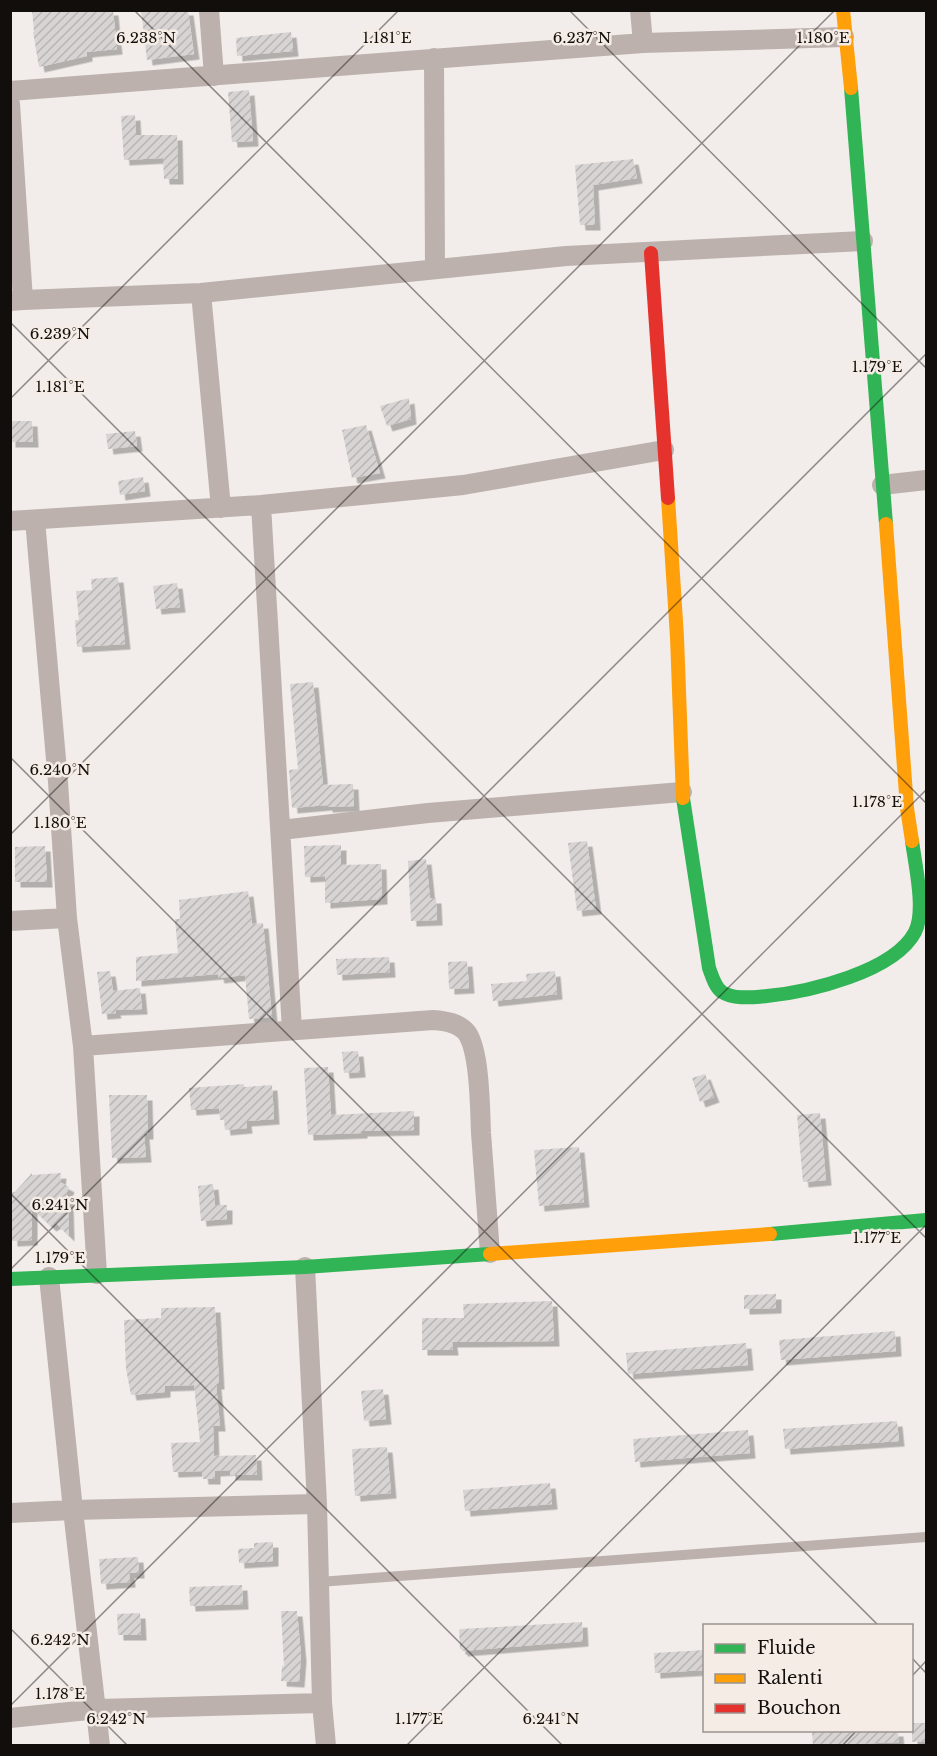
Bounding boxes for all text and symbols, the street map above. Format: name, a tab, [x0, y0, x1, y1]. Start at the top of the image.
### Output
text: 6.238°N	[116, 28, 176, 47]
text: 1.181°E	[362, 28, 412, 47]
text: 6.237°N	[553, 28, 611, 47]
text: 1.180°E	[796, 28, 850, 47]
text: 6.239°N	[30, 324, 90, 343]
text: 1.179°E	[852, 357, 902, 376]
text: 1.181°E	[35, 377, 85, 396]
text: 6.240°N	[29, 760, 91, 779]
text: 1.178°E	[852, 792, 902, 811]
text: 1.180°E	[33, 813, 87, 832]
text: 6.241°N	[31, 1195, 89, 1214]
text: 1.177°E	[853, 1228, 901, 1247]
text: 1.179°E	[35, 1248, 85, 1267]
legend	[703, 1624, 913, 1732]
text: 6.242°N	[30, 1630, 90, 1649]
text: Fluide	[757, 1637, 816, 1659]
text: Ralenti	[757, 1667, 823, 1689]
text: 1.178°E	[35, 1684, 85, 1703]
text: Bouchon	[757, 1697, 841, 1719]
text: 6.242°N	[86, 1709, 146, 1728]
text: 1.177°E	[395, 1709, 443, 1728]
text: 6.241°N	[522, 1709, 580, 1728]

